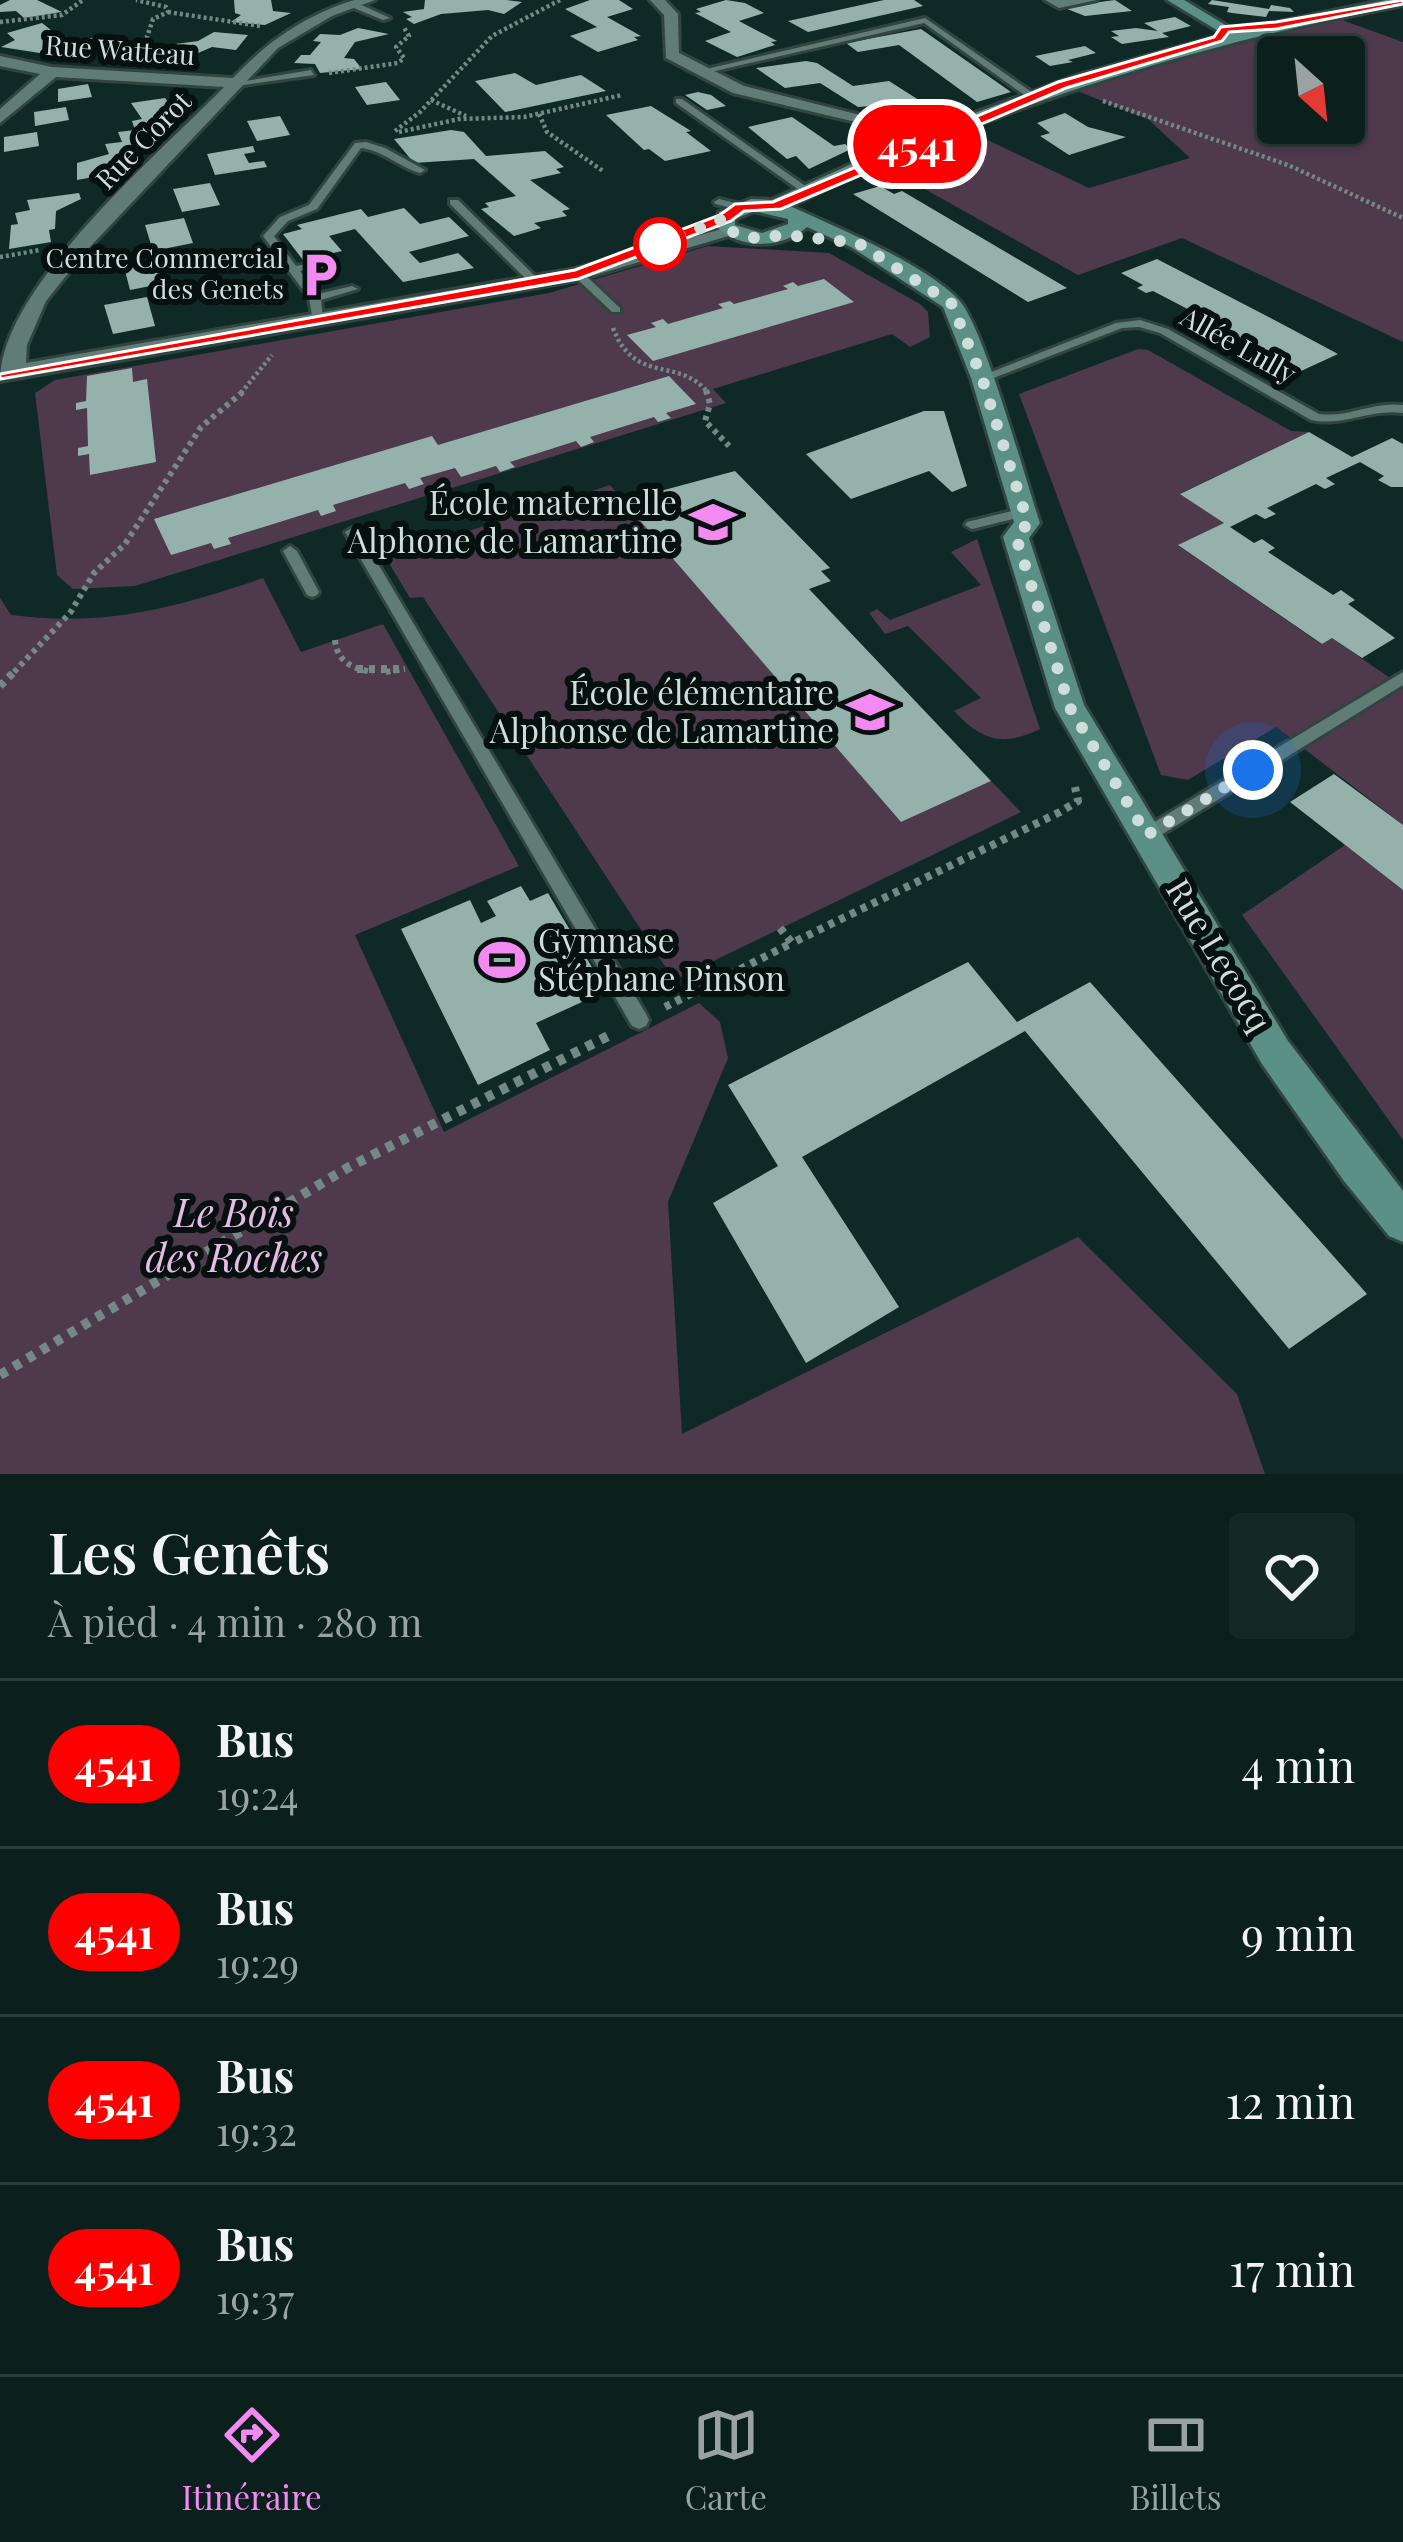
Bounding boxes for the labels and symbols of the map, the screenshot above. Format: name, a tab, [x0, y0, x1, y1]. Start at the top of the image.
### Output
street label: Rue Watteau	[44, 26, 197, 72]
north arrow	[1257, 36, 1365, 144]
street label: Rue Corot	[87, 83, 198, 196]
line badge: 4541	[833, 105, 1001, 183]
unlabelled marker	[635, 219, 685, 269]
place label: Centre Commercial des Genets	[46, 239, 284, 306]
parking icon: Centre Commercial des Genets	[295, 250, 345, 300]
street label: Allée Lully	[1174, 297, 1304, 391]
place label: École maternelle Alphone de Lamartine	[346, 479, 677, 561]
school or university icon: École maternelle Alphone de Lamartine	[688, 497, 738, 547]
place label: École élémentaire Alphonse de Lamartine	[489, 669, 834, 751]
school or university icon: École élémentaire Alphonse de Lamartine	[845, 687, 895, 737]
your location	[1223, 740, 1283, 800]
street label: Rue Lecocq	[1158, 870, 1284, 1039]
place label: Gymnase Stéphane Pinson	[538, 917, 785, 999]
sports icon: Gymnase Stéphane Pinson	[477, 935, 527, 985]
park label: Le Bois des Roches	[146, 1185, 323, 1282]

